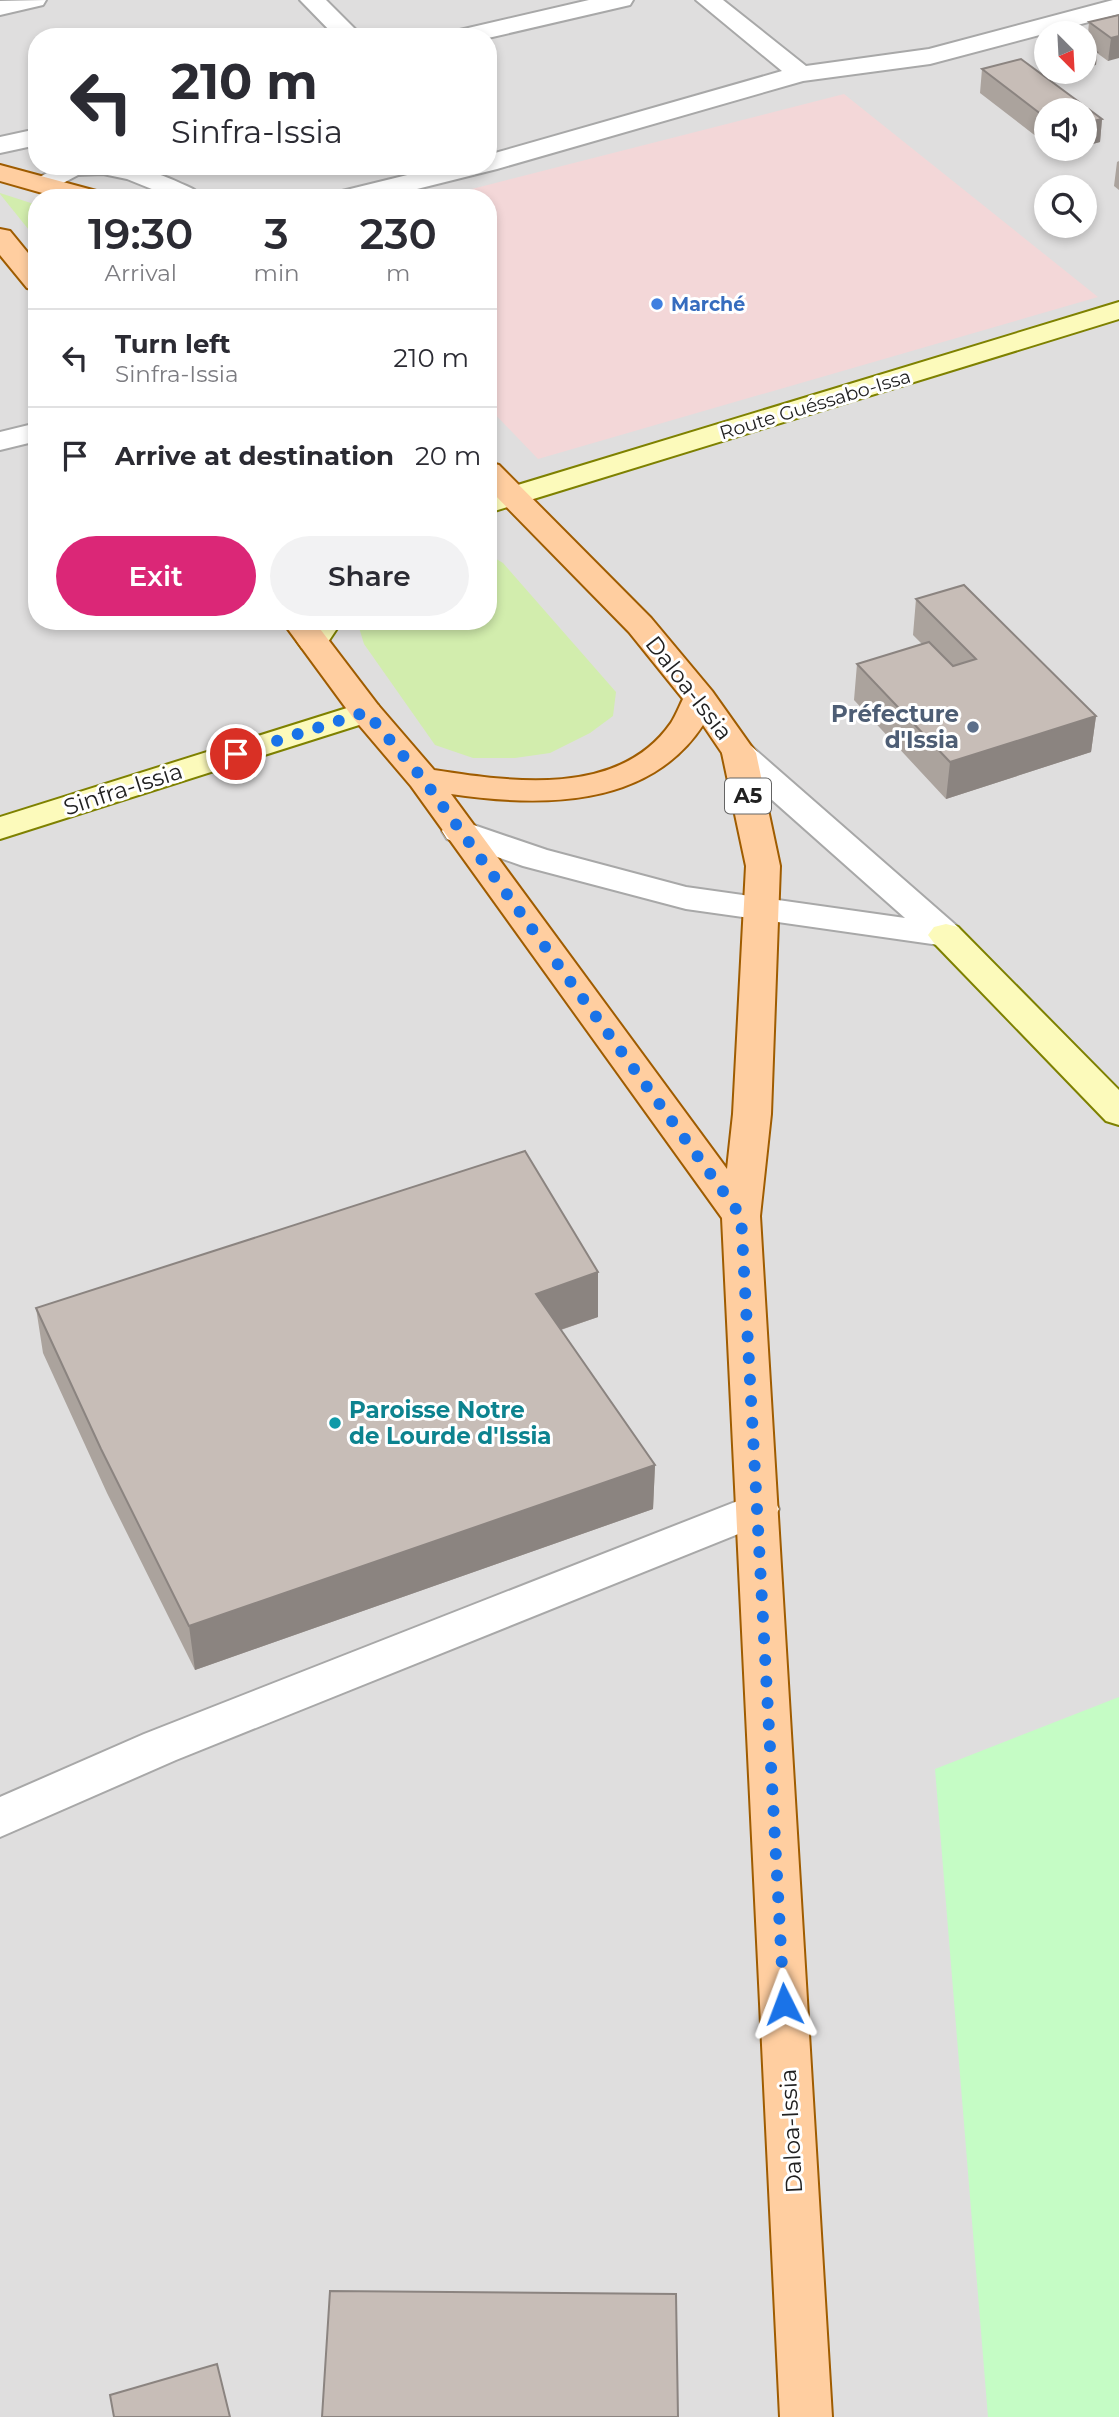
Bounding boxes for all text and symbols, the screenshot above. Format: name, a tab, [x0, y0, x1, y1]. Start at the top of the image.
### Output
north arrow	[1034, 21, 1097, 84]
map controls	[1034, 21, 1097, 238]
text: 210 m	[171, 52, 318, 111]
icon: left	[56, 56, 147, 147]
button: sound	[1034, 98, 1097, 161]
text: Sinfra-Issia	[171, 112, 343, 151]
button: search	[1034, 175, 1097, 238]
text: 19:30	[88, 208, 193, 260]
text: 3	[264, 208, 289, 260]
text: 230	[360, 208, 437, 260]
text: Arrival	[104, 259, 177, 287]
text: min	[253, 259, 300, 287]
text: m	[386, 259, 411, 287]
place label: Marché	[671, 293, 745, 316]
marker: Marché	[649, 296, 665, 312]
text: Turn left	[115, 328, 231, 360]
icon: left	[56, 339, 94, 377]
text: 210 m	[393, 342, 469, 374]
text: Sinfra-Issia	[115, 360, 238, 388]
street label: Route Guéssabo-Issa	[717, 364, 913, 445]
icon: arrive	[56, 437, 94, 475]
text: Arrive at destination	[115, 440, 394, 472]
text: 20 m	[415, 440, 481, 472]
button: Exit	[56, 536, 256, 616]
button: Share	[270, 536, 469, 616]
street label: Daloa-Issia	[640, 630, 738, 746]
place label: Préfecture d'Issia	[831, 700, 959, 754]
marker: Préfecture d'Issia	[965, 719, 981, 735]
pin	[206, 724, 266, 784]
icon: arrive	[217, 735, 255, 773]
street label: Sinfra-Issia	[60, 757, 186, 821]
road number: A5	[725, 778, 771, 814]
place label: Paroisse Notre de Lourde d'Issia	[349, 1396, 552, 1450]
marker: Paroisse Notre de Lourde d'Issia	[327, 1415, 343, 1431]
position arrow	[747, 1967, 821, 2041]
street label: Daloa-Issia	[774, 2068, 808, 2194]

